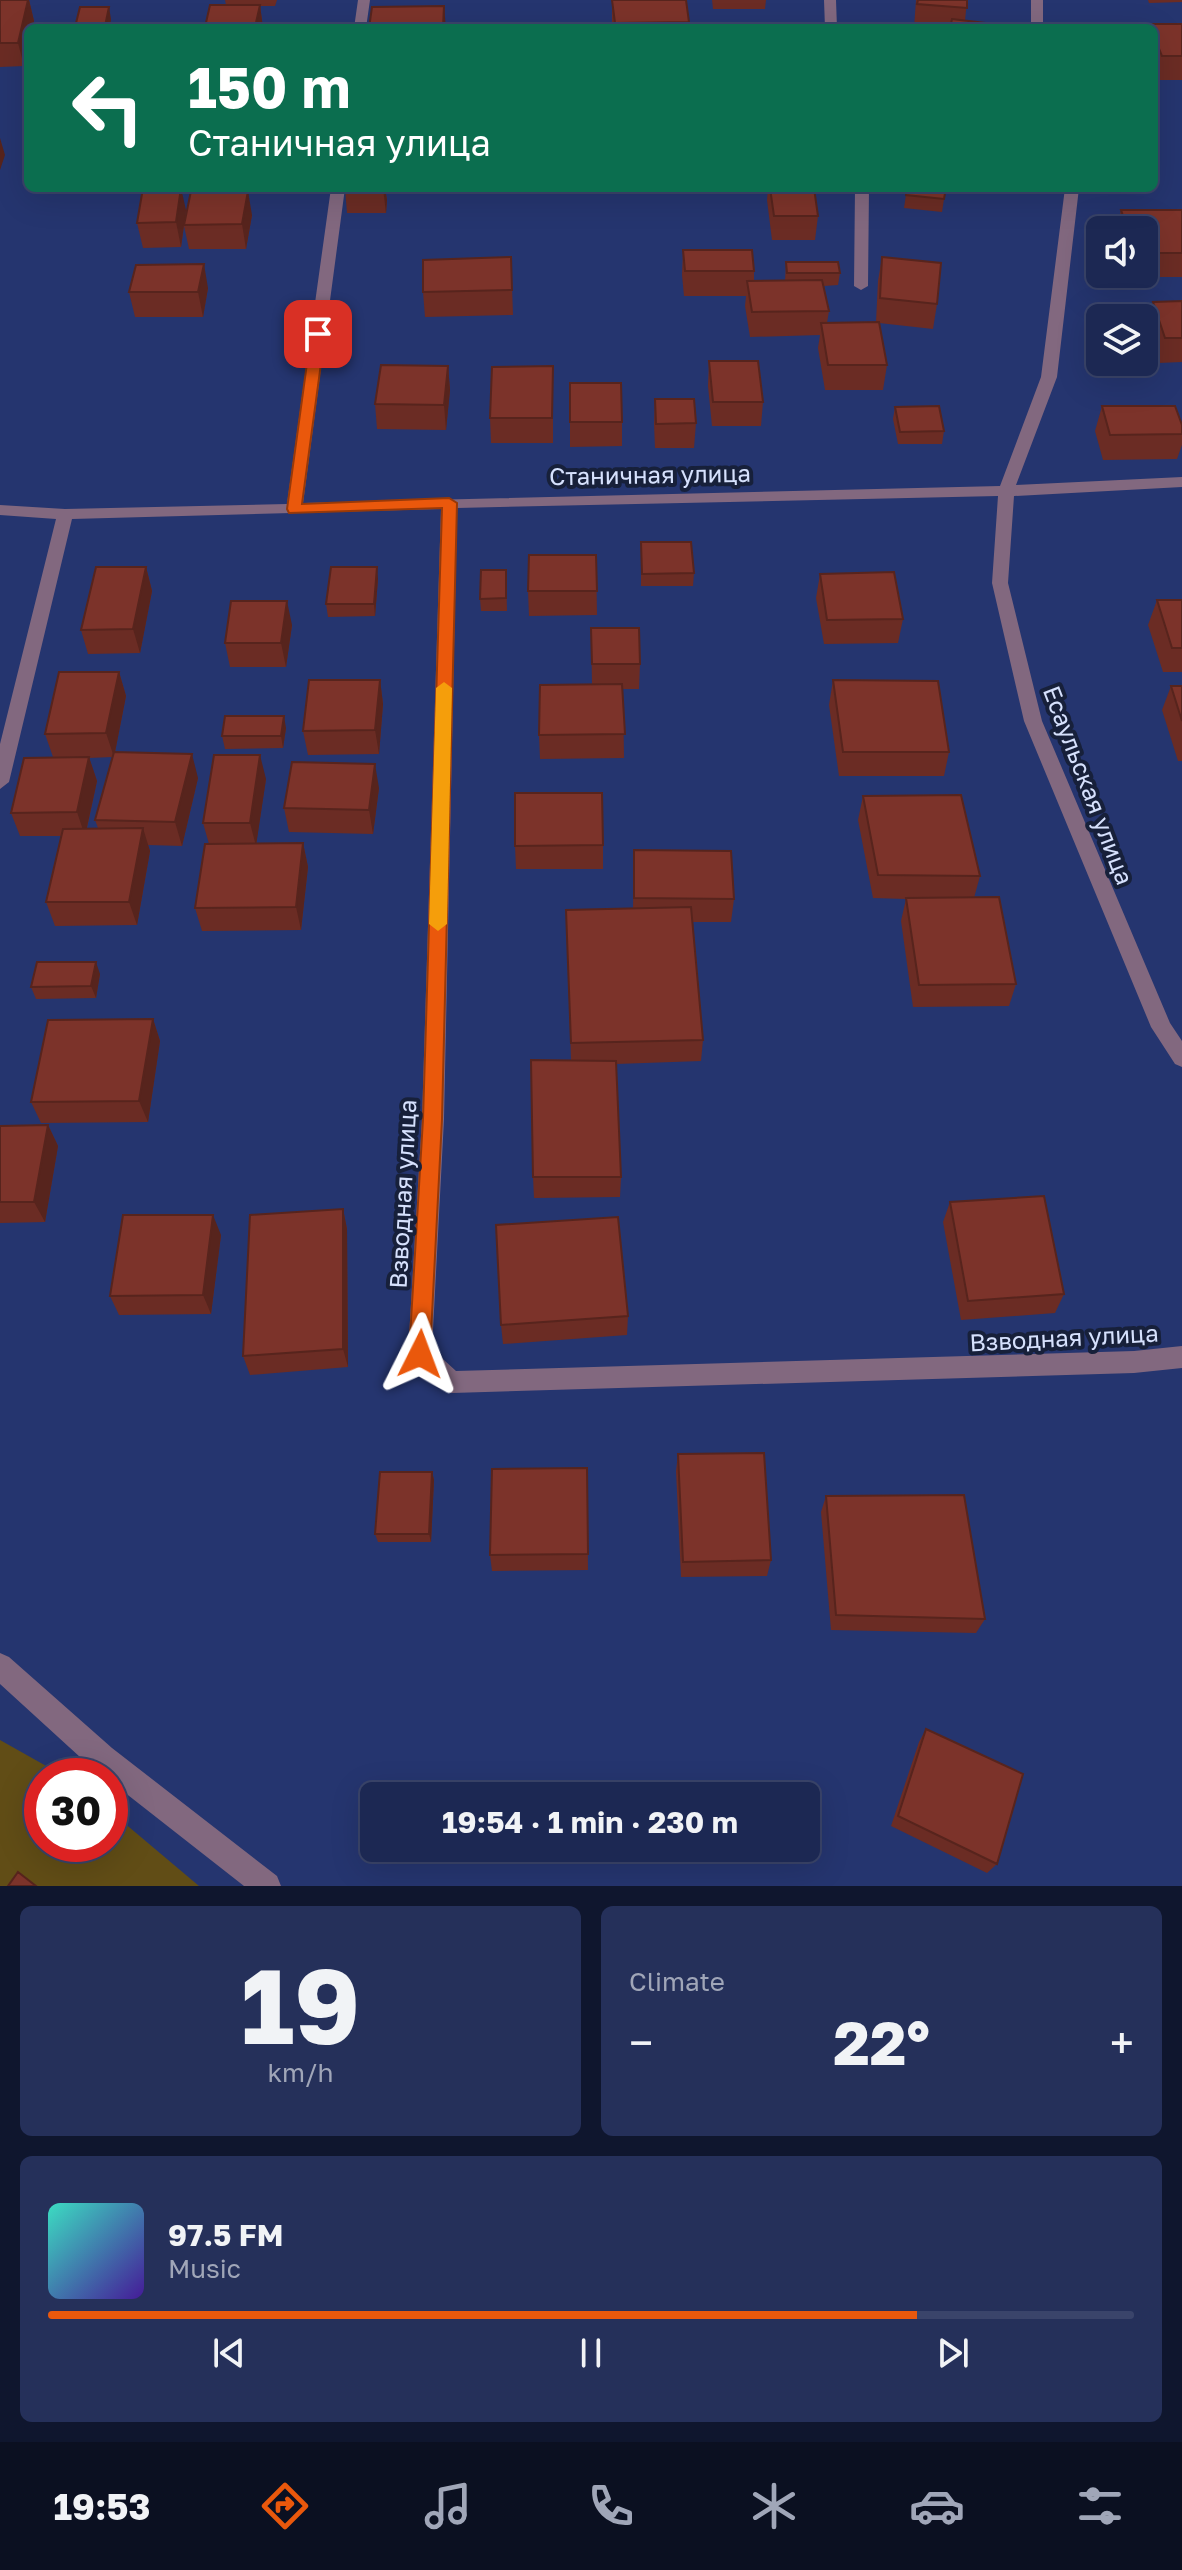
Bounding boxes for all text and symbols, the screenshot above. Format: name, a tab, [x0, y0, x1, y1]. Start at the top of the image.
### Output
text: 150 m	[188, 53, 350, 120]
icon: left	[56, 56, 160, 160]
text: Станичная улица	[188, 121, 491, 164]
map controls	[1086, 216, 1158, 376]
button: sound	[1086, 216, 1158, 288]
pin	[284, 300, 352, 368]
button: layers	[1086, 304, 1158, 376]
icon: arrive	[296, 312, 340, 356]
street label: Станичная улица	[549, 458, 751, 490]
street label: Есаульская улица	[1038, 681, 1140, 889]
street label: Взводная улица	[383, 1099, 421, 1289]
position arrow	[378, 1312, 462, 1396]
street label: Взводная улица	[969, 1318, 1159, 1356]
speed limit sign: 30	[24, 1758, 128, 1862]
text: 19:54 · 1 min · 230 m	[442, 1804, 738, 1840]
text: 19	[241, 1942, 360, 2067]
text: Climate	[629, 1966, 725, 1997]
text: 22°	[833, 2006, 930, 2078]
text: −	[629, 2016, 653, 2069]
text: +	[1110, 2016, 1134, 2069]
text: km/h	[267, 2057, 334, 2088]
text: 97.5 FM	[168, 2217, 283, 2253]
text: Music	[168, 2253, 241, 2284]
icon: previous	[207, 2331, 251, 2375]
icon: pause	[569, 2331, 613, 2375]
icon: next	[931, 2331, 975, 2375]
icon: directions	[257, 2478, 313, 2534]
icon: music	[420, 2478, 476, 2534]
icon: phone	[583, 2478, 639, 2534]
icon: climate	[746, 2478, 802, 2534]
icon: car	[909, 2478, 965, 2534]
icon: filters	[1072, 2478, 1128, 2534]
text: 19:53	[54, 2485, 150, 2528]

